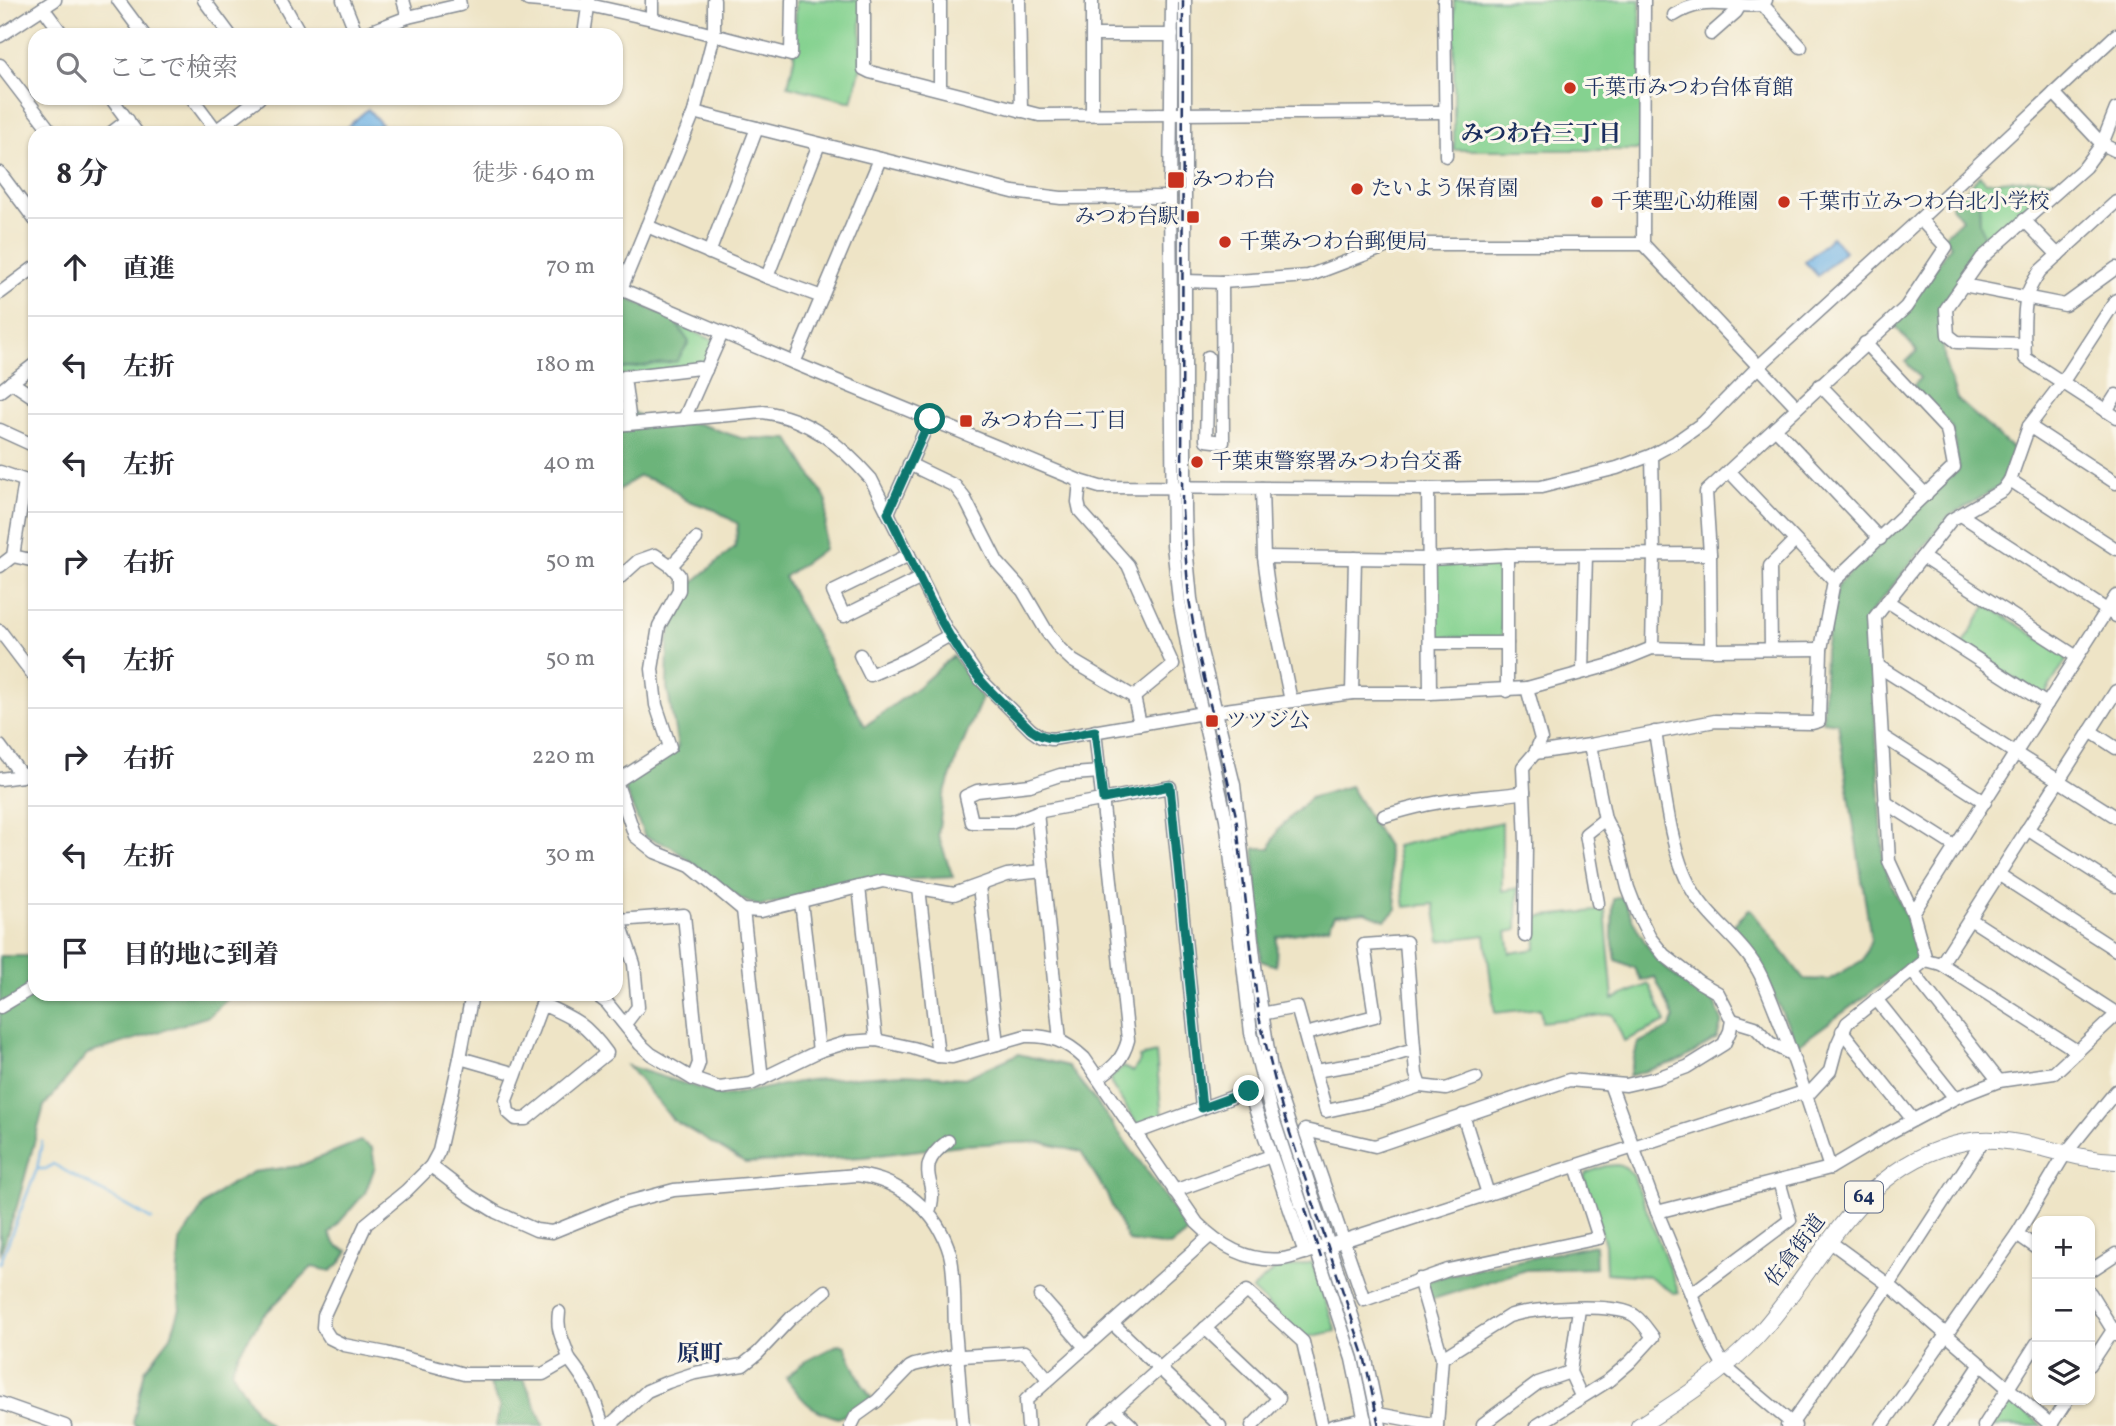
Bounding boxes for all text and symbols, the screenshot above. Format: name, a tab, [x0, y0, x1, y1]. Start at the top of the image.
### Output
search box	[28, 28, 623, 105]
icon: search	[52, 48, 90, 86]
text: ここで検索	[108, 51, 238, 87]
place label: 千葉市みつわ台体育館	[1584, 74, 1794, 103]
marker: 千葉市みつわ台体育館	[1562, 80, 1578, 96]
district label: みつわ台三丁目	[1461, 119, 1621, 151]
text: 8 分	[56, 154, 108, 196]
text: 徒歩 · 640 m	[472, 158, 595, 190]
place label: みつわ台	[1192, 166, 1276, 195]
marker: みつわ台	[1166, 170, 1186, 190]
place label: たいよう保育園	[1371, 175, 1518, 204]
marker: たいよう保育園	[1349, 181, 1365, 197]
place label: 千葉聖心幼稚園	[1611, 188, 1758, 217]
place label: 千葉市立みつわ台北小学校	[1798, 188, 2050, 217]
marker: 千葉聖心幼稚園	[1589, 194, 1605, 210]
marker: 千葉市立みつわ台北小学校	[1776, 194, 1792, 210]
place label: みつわ台駅	[1074, 203, 1179, 232]
marker: みつわ台駅	[1185, 209, 1201, 225]
place label: 千葉みつわ台郵便局	[1239, 228, 1428, 257]
marker: 千葉みつわ台郵便局	[1217, 234, 1233, 250]
icon: ahead	[56, 248, 94, 286]
text: 70 m	[546, 251, 595, 283]
text: 直進	[123, 252, 175, 288]
icon: left	[56, 346, 94, 384]
text: 180 m	[536, 349, 595, 381]
text: 左折	[123, 350, 175, 386]
route start	[914, 403, 945, 434]
place label: みつわ台二丁目	[980, 407, 1127, 436]
marker: みつわ台二丁目	[958, 413, 974, 429]
icon: left	[56, 444, 94, 482]
text: 40 m	[543, 447, 595, 479]
text: 左折	[123, 448, 175, 484]
place label: 千葉東警察署みつわ台交番	[1211, 448, 1463, 477]
marker: 千葉東警察署みつわ台交番	[1189, 454, 1205, 470]
icon: right	[56, 542, 94, 580]
text: 50 m	[546, 545, 595, 577]
text: 右折	[123, 546, 175, 582]
icon: left	[56, 640, 94, 678]
text: 50 m	[546, 643, 595, 675]
text: 左折	[123, 644, 175, 680]
place label: ツツジ公	[1226, 707, 1310, 736]
marker: ツツジ公	[1204, 713, 1220, 729]
icon: right	[56, 738, 94, 776]
text: 220 m	[532, 741, 595, 773]
text: 右折	[123, 742, 175, 778]
icon: left	[56, 836, 94, 874]
text: 30 m	[545, 839, 595, 871]
text: 左折	[123, 840, 175, 876]
icon: arrive	[56, 934, 94, 972]
text: 目的地に到着	[123, 938, 279, 974]
route end	[1233, 1075, 1264, 1106]
road number: 64	[1845, 1182, 1883, 1212]
street label: 佐倉街道	[1759, 1209, 1833, 1293]
map controls	[2032, 1216, 2095, 1405]
button: +	[2032, 1216, 2095, 1279]
button: −	[2032, 1279, 2095, 1342]
district label: 原町	[677, 1339, 723, 1371]
button: layers	[2032, 1342, 2095, 1405]

